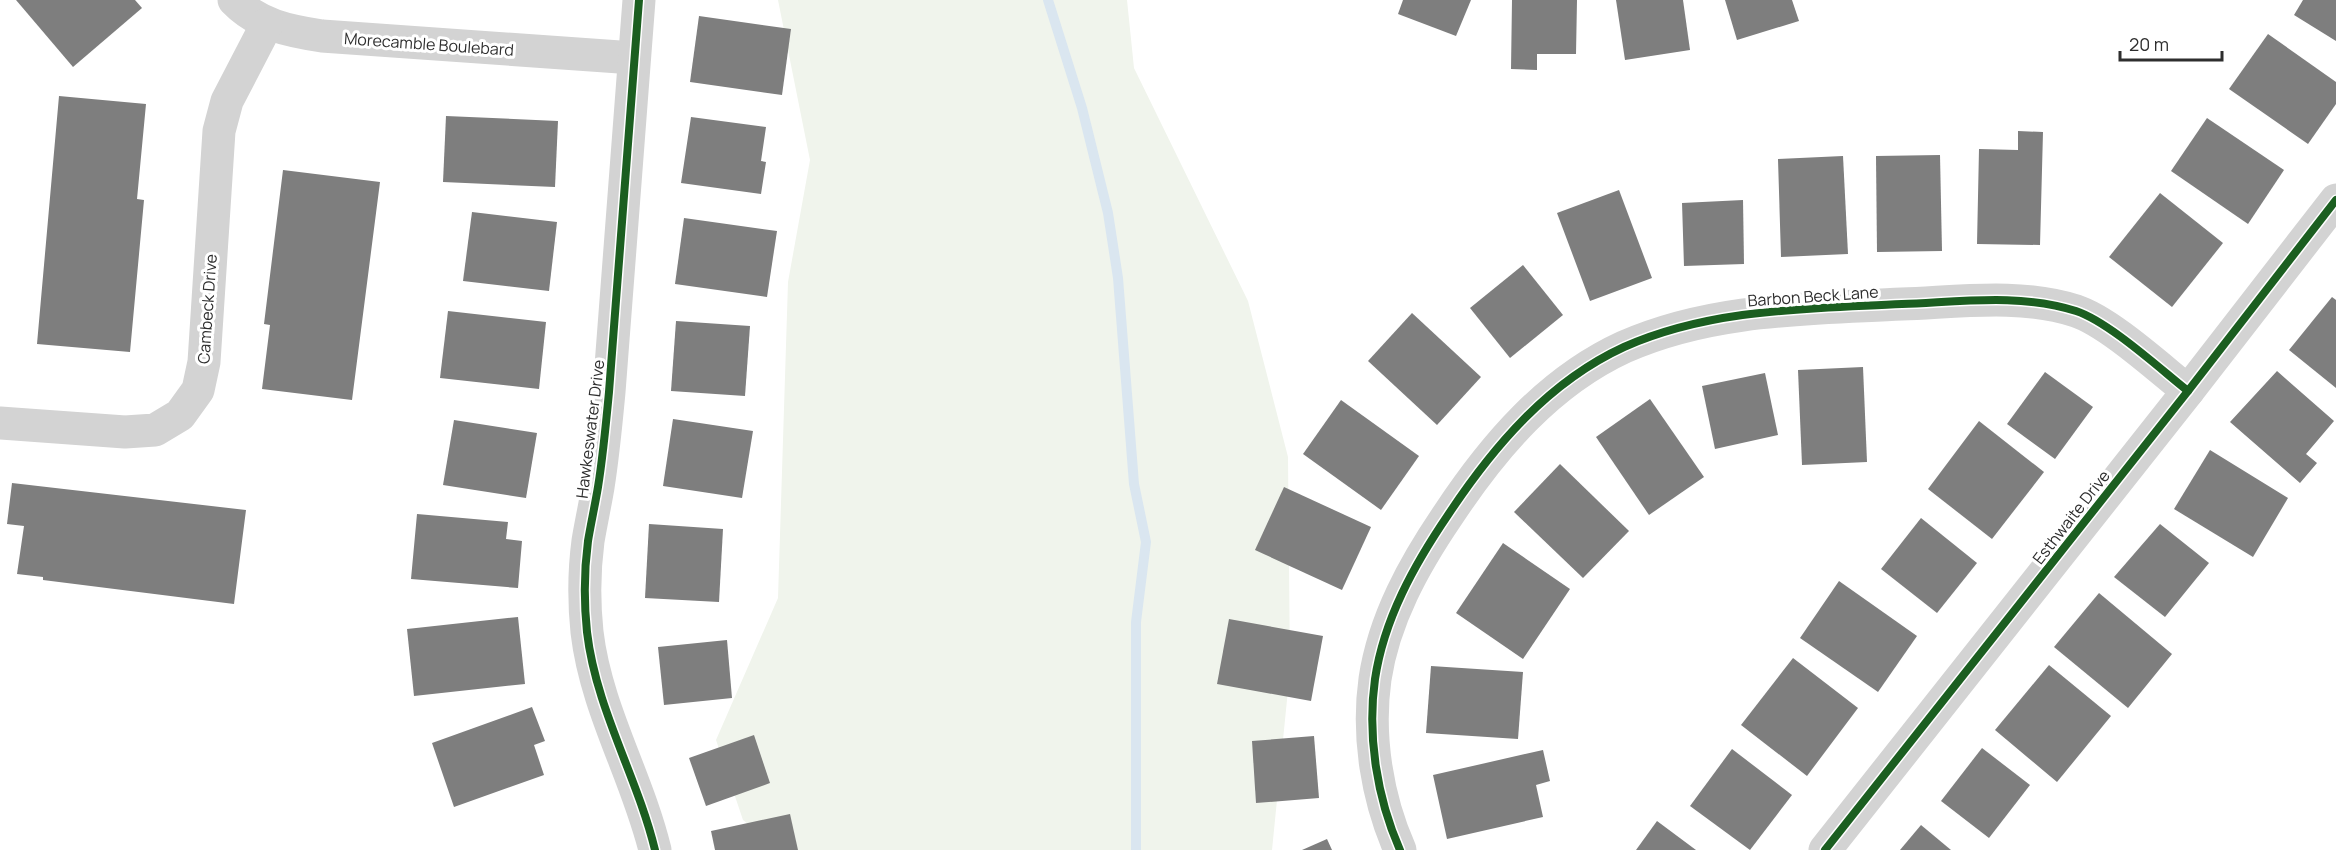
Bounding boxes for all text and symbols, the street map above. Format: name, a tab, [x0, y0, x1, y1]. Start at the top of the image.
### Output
scale bar	[2120, 24, 2222, 62]
street label: Morecamble Boulebard	[343, 27, 515, 61]
text: 20 m	[2129, 32, 2169, 56]
street label: Cambeck Drive	[192, 253, 222, 365]
street label: Barbon Beck Lane	[1747, 280, 1879, 312]
street label: Hawkeswater Drive	[571, 358, 609, 500]
street label: Esthwaite Drive	[2027, 465, 2115, 569]

